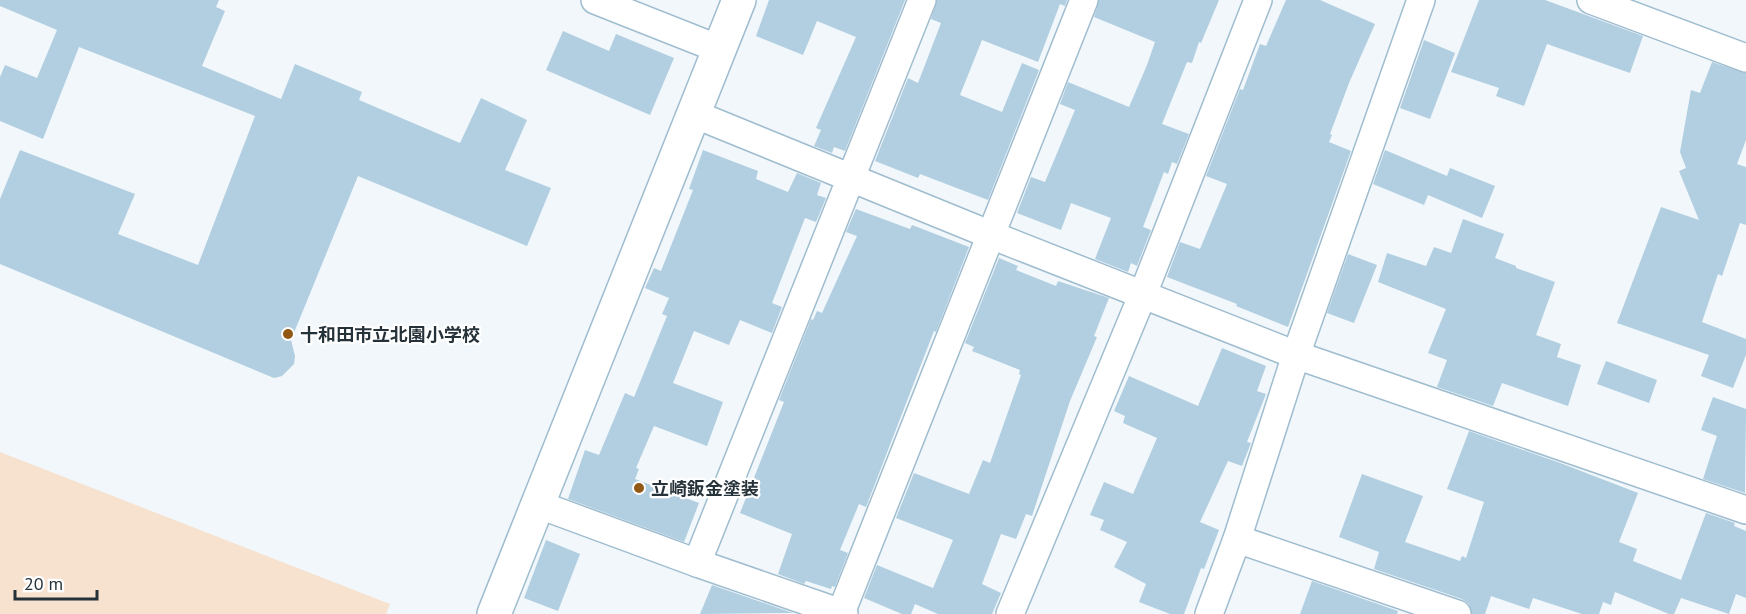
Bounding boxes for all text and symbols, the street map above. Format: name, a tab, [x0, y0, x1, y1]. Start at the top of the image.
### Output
place label: 十和田市立北園小学校	[300, 323, 480, 346]
marker: 十和田市立北園小学校	[281, 327, 295, 341]
place label: 立崎鈑金塗装	[651, 477, 759, 500]
marker: 立崎鈑金塗装	[632, 481, 646, 495]
scale bar	[15, 563, 98, 601]
text: 20 m	[24, 572, 63, 595]

